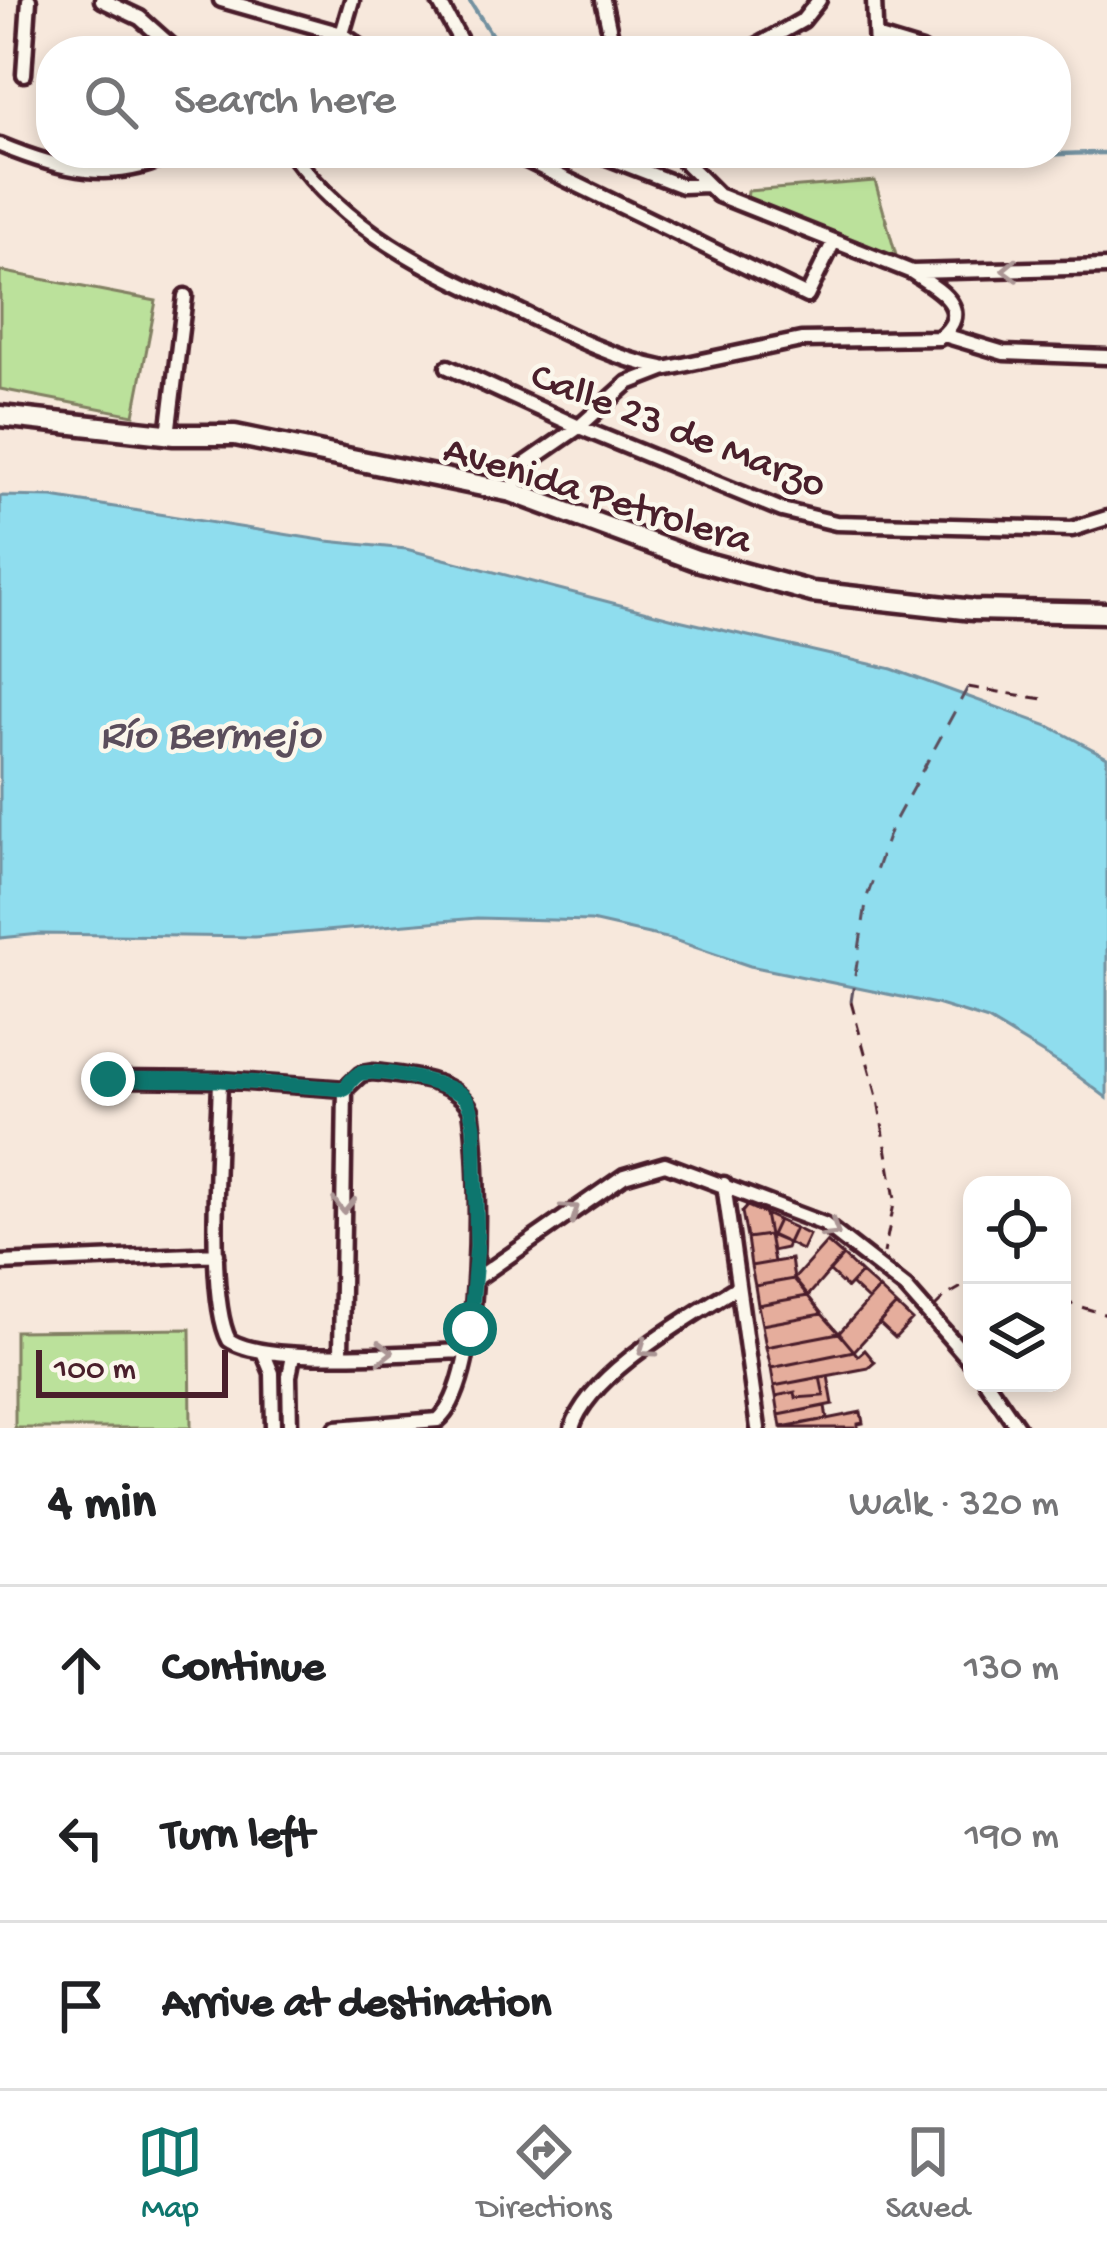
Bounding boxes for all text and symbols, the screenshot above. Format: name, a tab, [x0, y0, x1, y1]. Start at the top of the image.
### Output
search box	[36, 36, 1071, 168]
icon: search	[78, 69, 144, 135]
text: Search here	[174, 76, 396, 129]
one-way arrow	[1000, 256, 1019, 282]
street label: Calle 23 de Marzo	[523, 354, 832, 512]
street label: Avenida Petrolera	[437, 428, 758, 569]
water label: Río Bermejo	[99, 711, 322, 764]
route end	[81, 1052, 135, 1106]
map controls	[963, 1176, 1071, 1392]
button: locate	[963, 1176, 1071, 1284]
one-way arrow	[332, 1196, 358, 1215]
one-way arrow	[558, 1203, 580, 1225]
one-way arrow	[818, 1216, 840, 1238]
button: layers	[963, 1284, 1071, 1392]
route start	[443, 1302, 497, 1356]
one-way arrow	[638, 1335, 659, 1357]
one-way arrow	[376, 1340, 395, 1366]
scale bar	[36, 1344, 228, 1397]
text: 100 m	[54, 1352, 136, 1390]
text: 4 min	[48, 1476, 156, 1536]
text: Walk · 320 m	[849, 1483, 1059, 1529]
icon: ahead	[48, 1637, 114, 1703]
text: Continue	[162, 1643, 325, 1696]
text: 130 m	[964, 1647, 1059, 1693]
icon: left	[48, 1805, 114, 1871]
text: Turn left	[162, 1811, 314, 1864]
text: 190 m	[965, 1815, 1059, 1861]
icon: arrive	[48, 1973, 114, 2039]
text: Arrive at destination	[162, 1979, 551, 2032]
tab: Map	[137, 2119, 203, 2229]
tab: Directions	[477, 2119, 611, 2229]
tab: Saved	[885, 2119, 970, 2229]

